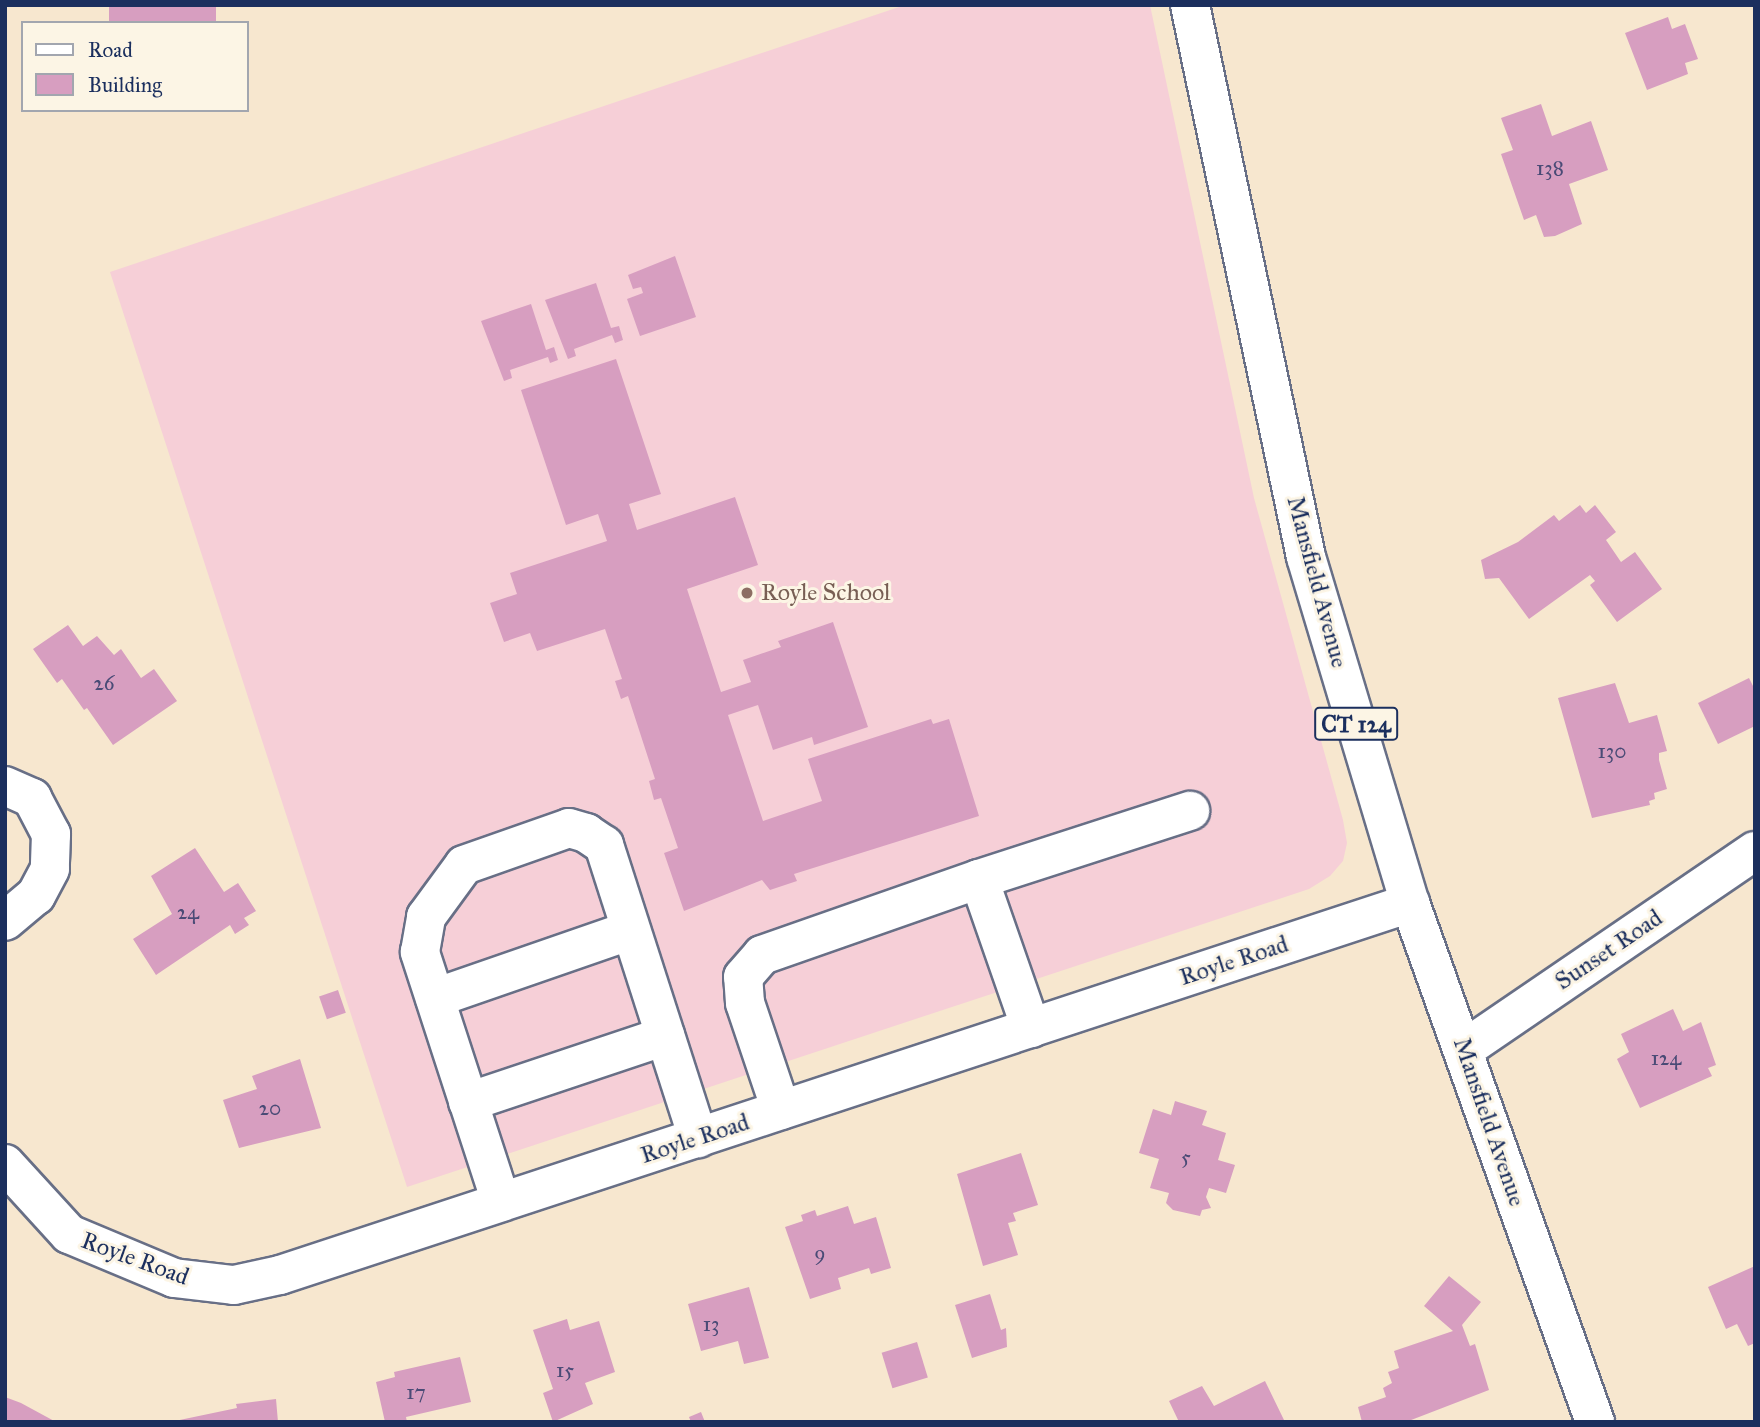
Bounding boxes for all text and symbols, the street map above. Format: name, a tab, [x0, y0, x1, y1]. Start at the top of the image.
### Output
legend	[21, 21, 248, 112]
text: Road	[88, 37, 133, 63]
text: Building	[88, 72, 162, 98]
house number: 138	[1536, 155, 1564, 181]
street label: Mansfield Avenue	[1280, 493, 1354, 671]
place label: Royle School	[761, 579, 891, 607]
marker: Royle School	[739, 585, 755, 601]
house number: 26	[93, 670, 115, 696]
road number: CT 124	[1314, 704, 1398, 744]
house number: 130	[1598, 738, 1626, 764]
house number: 24	[177, 899, 199, 925]
street label: Sunset Road	[1550, 904, 1668, 996]
street label: Royle Road	[1176, 930, 1292, 992]
street label: Mansfield Avenue	[1447, 1034, 1531, 1210]
house number: 124	[1651, 1045, 1681, 1071]
house number: 20	[259, 1095, 281, 1121]
street label: Royle Road	[637, 1108, 753, 1170]
house number: 5	[1181, 1144, 1191, 1170]
street label: Royle Road	[77, 1226, 193, 1292]
house number: 9	[814, 1240, 826, 1266]
house number: 13	[703, 1311, 719, 1337]
house number: 15	[556, 1357, 574, 1383]
house number: 17	[406, 1379, 426, 1405]

